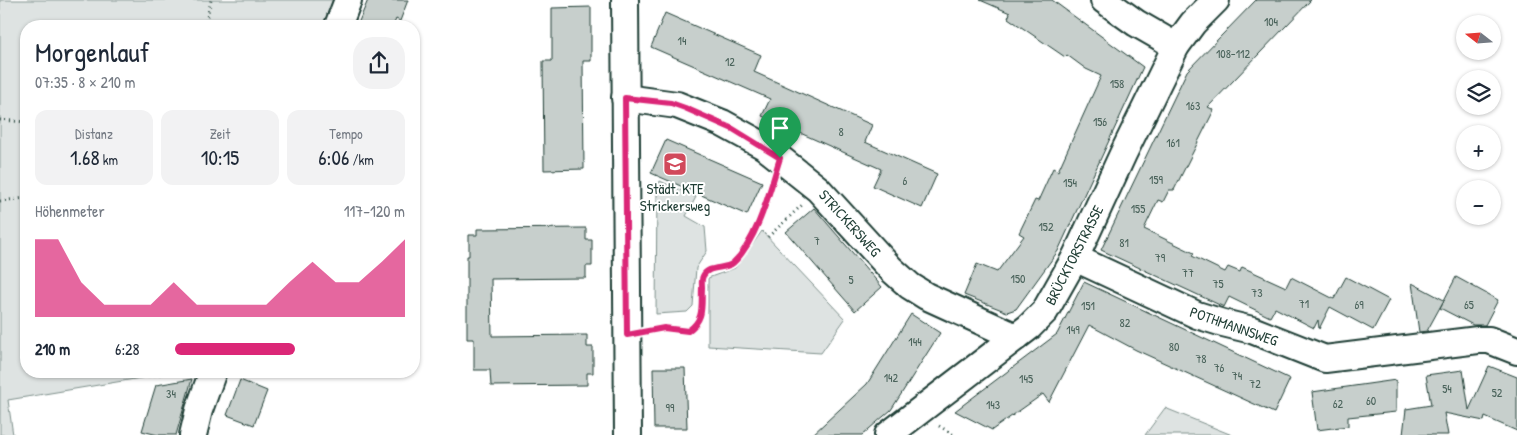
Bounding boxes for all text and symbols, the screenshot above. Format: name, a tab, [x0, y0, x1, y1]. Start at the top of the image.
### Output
house number: 104	[1264, 13, 1279, 30]
north arrow	[1456, 15, 1501, 60]
map controls	[1456, 15, 1501, 225]
house number: 14	[678, 32, 687, 49]
text: Morgenlauf	[35, 33, 150, 71]
button: share	[353, 37, 405, 89]
house number: 108-112	[1216, 45, 1250, 62]
house number: 12	[725, 53, 735, 70]
button: layers	[1456, 70, 1501, 115]
text: 07:35 · 8 × 210 m	[35, 71, 135, 93]
house number: 158	[1110, 75, 1124, 92]
house number: 163	[1186, 97, 1200, 114]
pin	[759, 107, 801, 158]
house number: 156	[1093, 113, 1107, 130]
icon: arrive	[766, 114, 794, 142]
house number: 8	[838, 123, 844, 140]
text: Distanz	[75, 124, 113, 143]
text: Zeit	[210, 124, 230, 143]
text: Tempo	[329, 124, 363, 143]
button: +	[1456, 125, 1501, 170]
house number: 161	[1166, 134, 1180, 151]
text: 1.68	[70, 143, 100, 172]
text: 10:15	[201, 143, 239, 172]
text: 6:06	[318, 143, 349, 172]
text: km	[100, 150, 118, 169]
text: /km	[349, 150, 374, 169]
school or university icon: Städt. KTE Strickersweg	[662, 151, 688, 177]
house number: 159	[1149, 171, 1164, 188]
house number: 6	[903, 172, 908, 189]
house number: 154	[1063, 174, 1077, 191]
place label: Städt. KTE Strickersweg	[640, 178, 710, 216]
button: −	[1456, 180, 1501, 225]
street label: STRICKERSWEG	[814, 185, 886, 262]
text: Höhenmeter	[35, 200, 105, 222]
text: 117–120 m	[344, 200, 405, 222]
house number: 155	[1131, 200, 1145, 217]
street label: BRÜCKTORSTRASSE	[1040, 201, 1108, 308]
house number: 152	[1038, 218, 1054, 235]
house number: 7	[814, 232, 820, 249]
house number: 81	[1119, 234, 1129, 251]
house number: 79	[1155, 249, 1166, 266]
house number: 77	[1182, 264, 1194, 281]
house number: 150	[1011, 270, 1025, 287]
house number: 5	[848, 271, 854, 288]
house number: 75	[1212, 275, 1224, 292]
house number: 73	[1251, 284, 1263, 301]
house number: 71	[1299, 295, 1309, 312]
house number: 69	[1354, 296, 1364, 313]
house number: 65	[1464, 296, 1474, 313]
house number: 151	[1081, 297, 1095, 314]
street label: POTHMANNSWEG	[1187, 301, 1282, 351]
house number: 82	[1120, 314, 1131, 331]
house number: 149	[1066, 321, 1080, 338]
house number: 144	[908, 333, 922, 350]
text: 210 m	[35, 338, 70, 360]
text: 6:28	[115, 338, 140, 360]
house number: 80	[1169, 338, 1179, 355]
house number: 78	[1195, 350, 1207, 367]
house number: 76	[1214, 359, 1225, 376]
house number: 74	[1232, 367, 1243, 384]
house number: 142	[884, 369, 899, 386]
house number: 145	[1019, 370, 1033, 387]
house number: 72	[1249, 375, 1261, 392]
house number: 54	[1442, 380, 1452, 397]
house number: 52	[1492, 384, 1503, 401]
house number: 34	[166, 385, 176, 402]
house number: 60	[1366, 392, 1376, 409]
house number: 62	[1333, 395, 1344, 412]
house number: 143	[986, 396, 1000, 413]
house number: 99	[666, 399, 675, 416]

